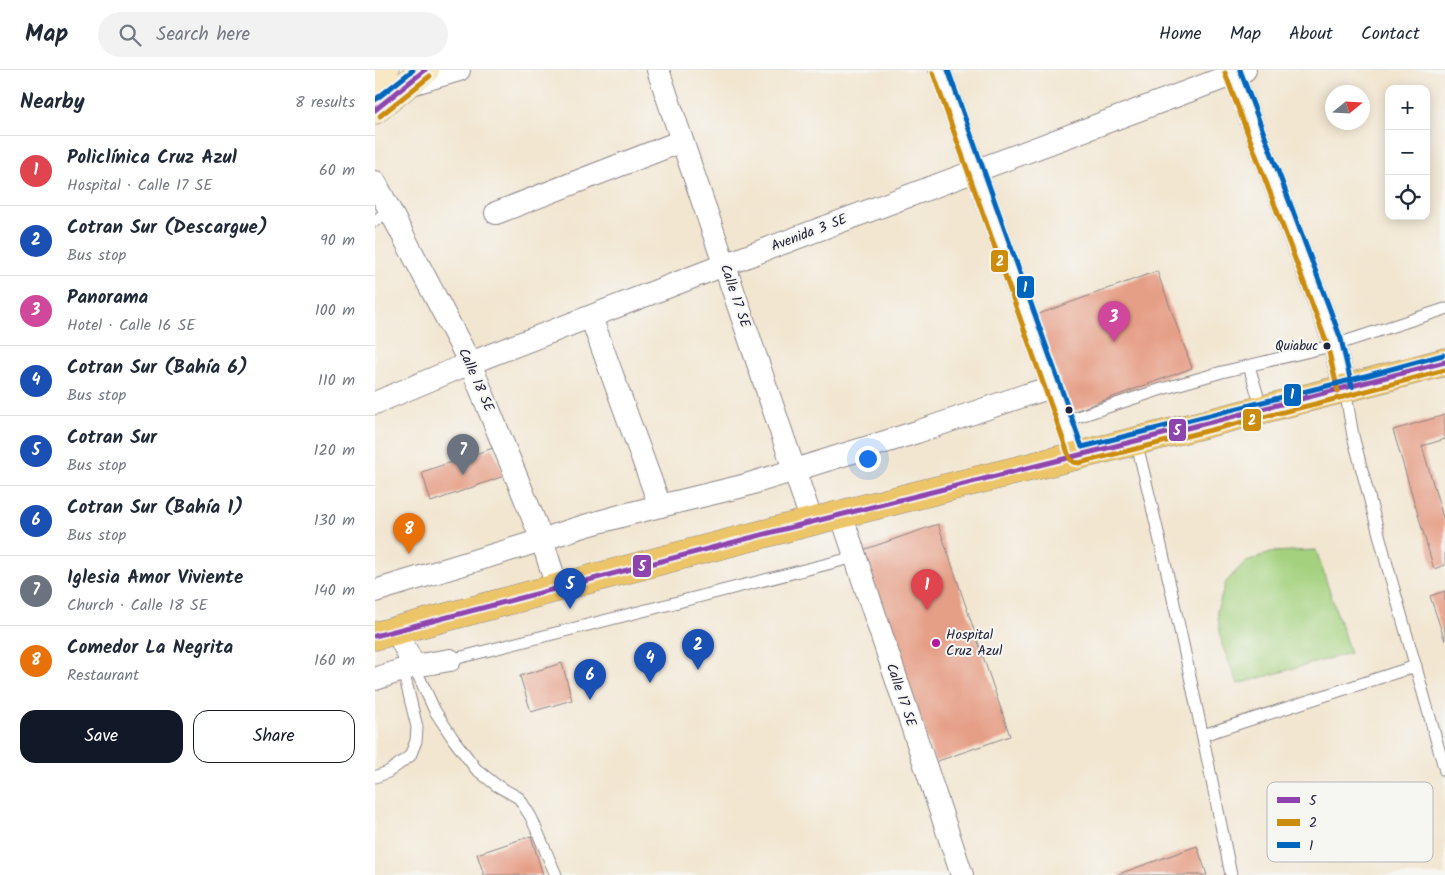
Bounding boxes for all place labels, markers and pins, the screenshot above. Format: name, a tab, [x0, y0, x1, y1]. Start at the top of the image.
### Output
pin: 3	[1098, 301, 1130, 342]
place label: Quiabuc	[1275, 336, 1318, 357]
marker: Quiabuc	[1322, 341, 1332, 351]
unlabelled marker	[1064, 405, 1074, 415]
pin: 7	[447, 434, 479, 475]
pin: 8	[393, 513, 425, 554]
pin: 5	[554, 568, 586, 609]
pin: 1	[911, 569, 943, 610]
place label: Hospital Cruz Azul	[946, 624, 1003, 662]
pin: 2	[682, 629, 714, 670]
marker: Hospital Cruz Azul	[930, 637, 942, 649]
pin: 4	[634, 642, 666, 683]
pin: 6	[574, 659, 606, 700]

